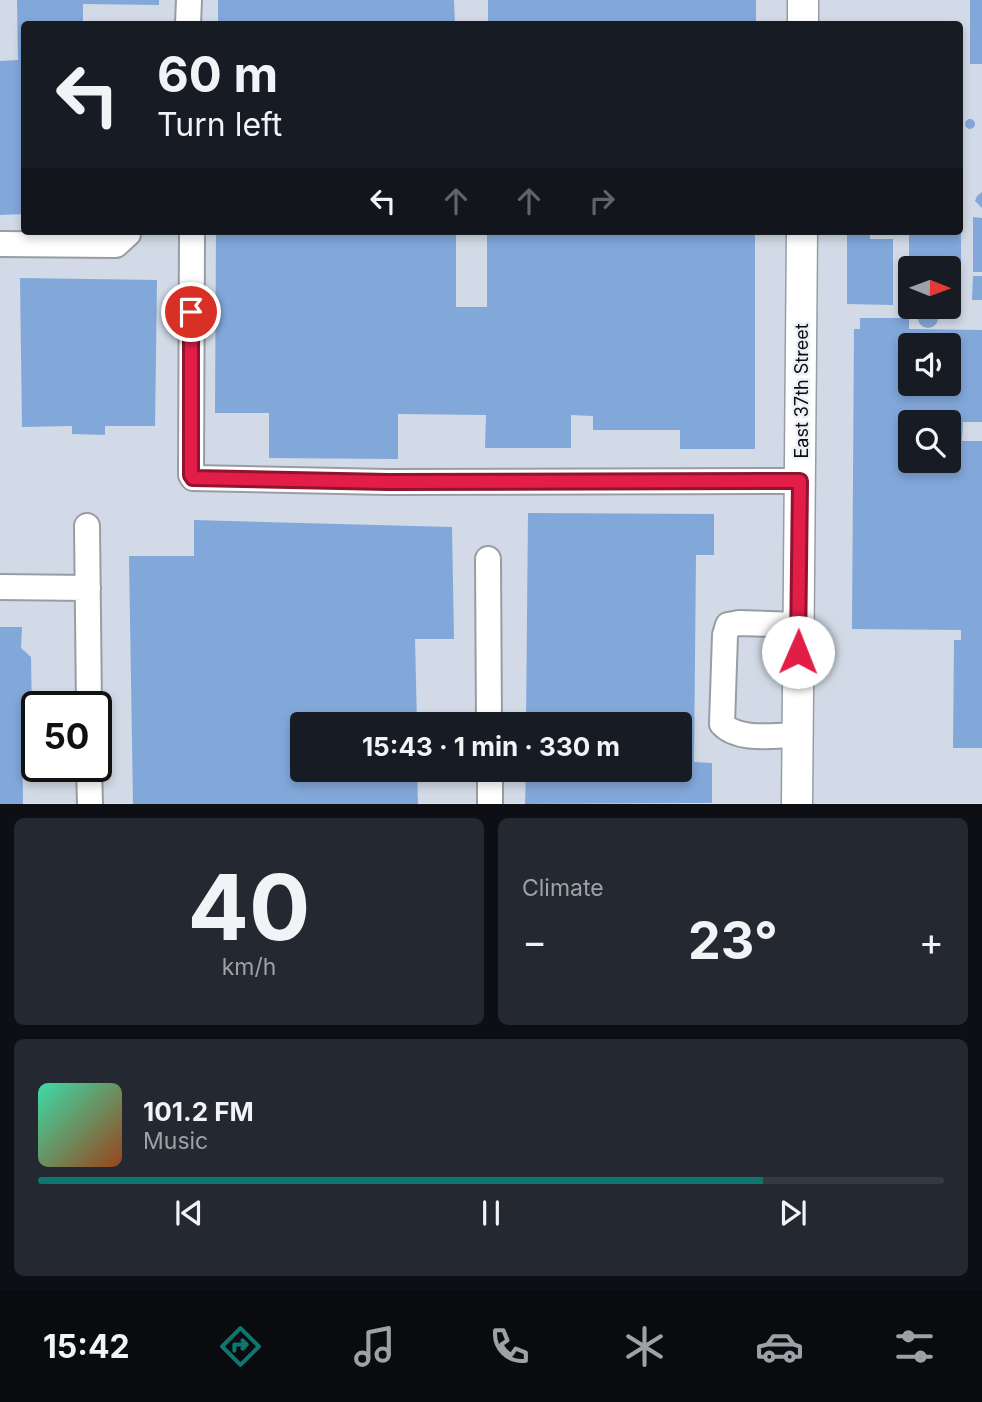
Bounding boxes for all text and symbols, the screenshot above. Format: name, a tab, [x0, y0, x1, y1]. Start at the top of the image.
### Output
text: 60 m	[157, 45, 278, 104]
icon: left	[42, 49, 133, 140]
text: Turn left	[157, 105, 282, 144]
icon: left	[364, 182, 402, 220]
icon: ahead	[437, 182, 475, 220]
icon: ahead	[510, 182, 548, 220]
icon: right	[583, 182, 621, 220]
north arrow	[898, 256, 961, 318]
map controls	[898, 256, 961, 473]
pin	[161, 282, 221, 342]
icon: arrive	[172, 293, 210, 331]
street label: East 37th Street	[791, 323, 812, 459]
button: sound	[898, 333, 961, 396]
button: search	[898, 410, 961, 473]
position arrow	[761, 615, 835, 689]
speed limit sign: 50	[21, 691, 112, 782]
text: 15:43 · 1 min · 330 m	[362, 731, 620, 762]
text: 40	[188, 852, 310, 962]
text: Climate	[522, 874, 604, 902]
text: 23°	[688, 909, 778, 972]
text: −	[522, 918, 547, 964]
text: +	[919, 918, 944, 964]
text: km/h	[222, 953, 276, 981]
text: 101.2 FM	[143, 1096, 254, 1127]
text: Music	[143, 1127, 208, 1155]
icon: previous	[170, 1194, 208, 1232]
icon: pause	[472, 1194, 510, 1232]
icon: next	[774, 1194, 812, 1232]
icon: directions	[216, 1322, 265, 1371]
icon: music	[350, 1322, 399, 1371]
icon: phone	[485, 1322, 534, 1371]
icon: climate	[620, 1322, 669, 1371]
icon: car	[755, 1322, 804, 1371]
icon: filters	[890, 1322, 939, 1371]
text: 15:42	[43, 1327, 130, 1366]

